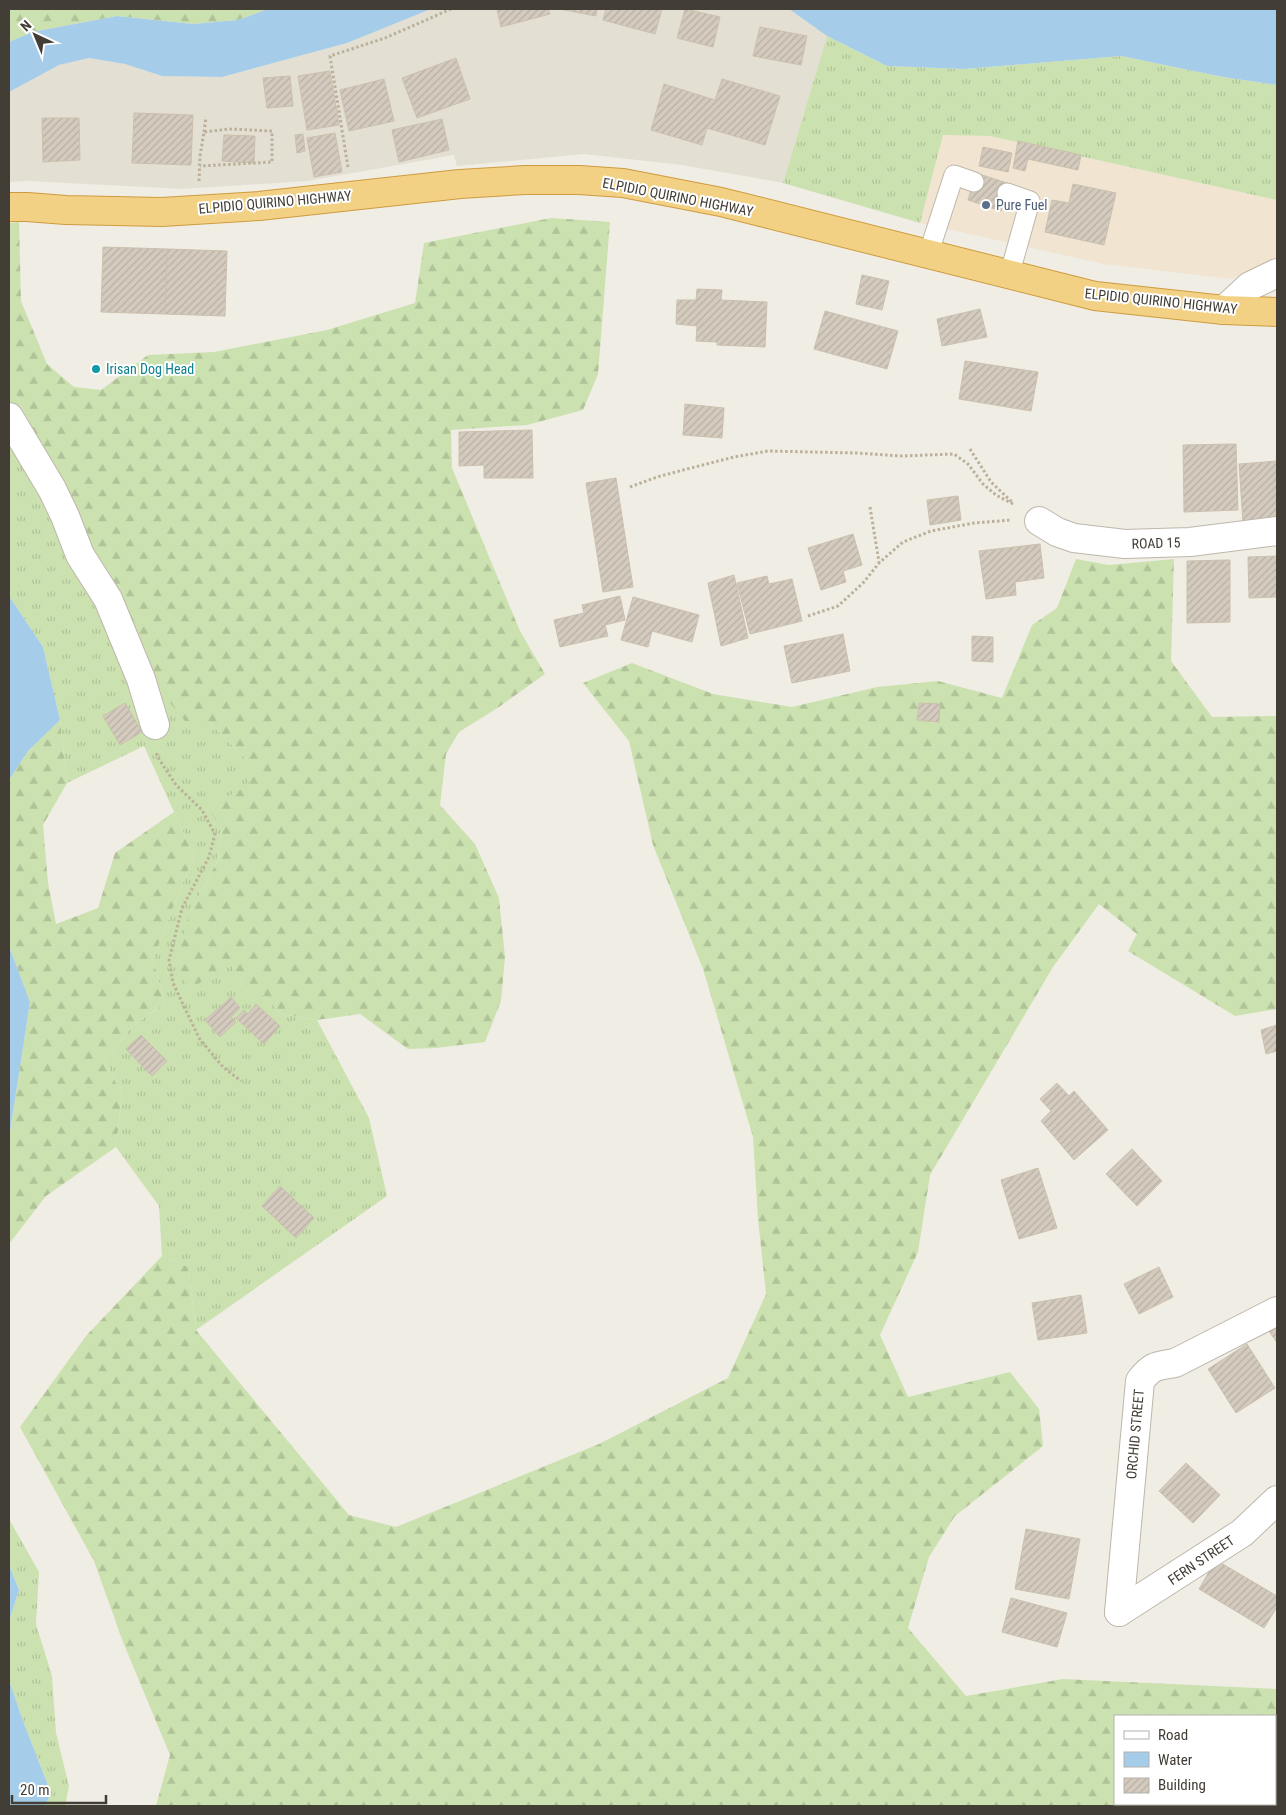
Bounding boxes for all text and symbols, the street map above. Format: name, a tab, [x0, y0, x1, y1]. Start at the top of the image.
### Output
north arrow	[10, 10, 60, 60]
text: N	[17, 17, 35, 34]
street label: ELPIDIO QUIRINO HIGHWAY	[601, 175, 755, 220]
street label: ELPIDIO QUIRINO HIGHWAY	[198, 187, 353, 217]
place label: Pure Fuel	[996, 197, 1048, 213]
marker: Pure Fuel	[980, 199, 992, 211]
street label: ELPIDIO QUIRINO HIGHWAY	[1084, 285, 1239, 317]
place label: Irisan Dog Head	[106, 361, 194, 377]
marker: Irisan Dog Head	[90, 363, 102, 375]
street label: ROAD 15	[1131, 534, 1181, 552]
street label: ORCHID STREET	[1123, 1388, 1147, 1480]
street label: FERN STREET	[1165, 1532, 1237, 1588]
legend	[1114, 1715, 1276, 1805]
text: Road	[1158, 1726, 1188, 1744]
text: Water	[1158, 1751, 1193, 1769]
scale bar	[12, 1772, 106, 1804]
text: Building	[1158, 1776, 1206, 1794]
text: 20 m	[20, 1781, 50, 1799]

